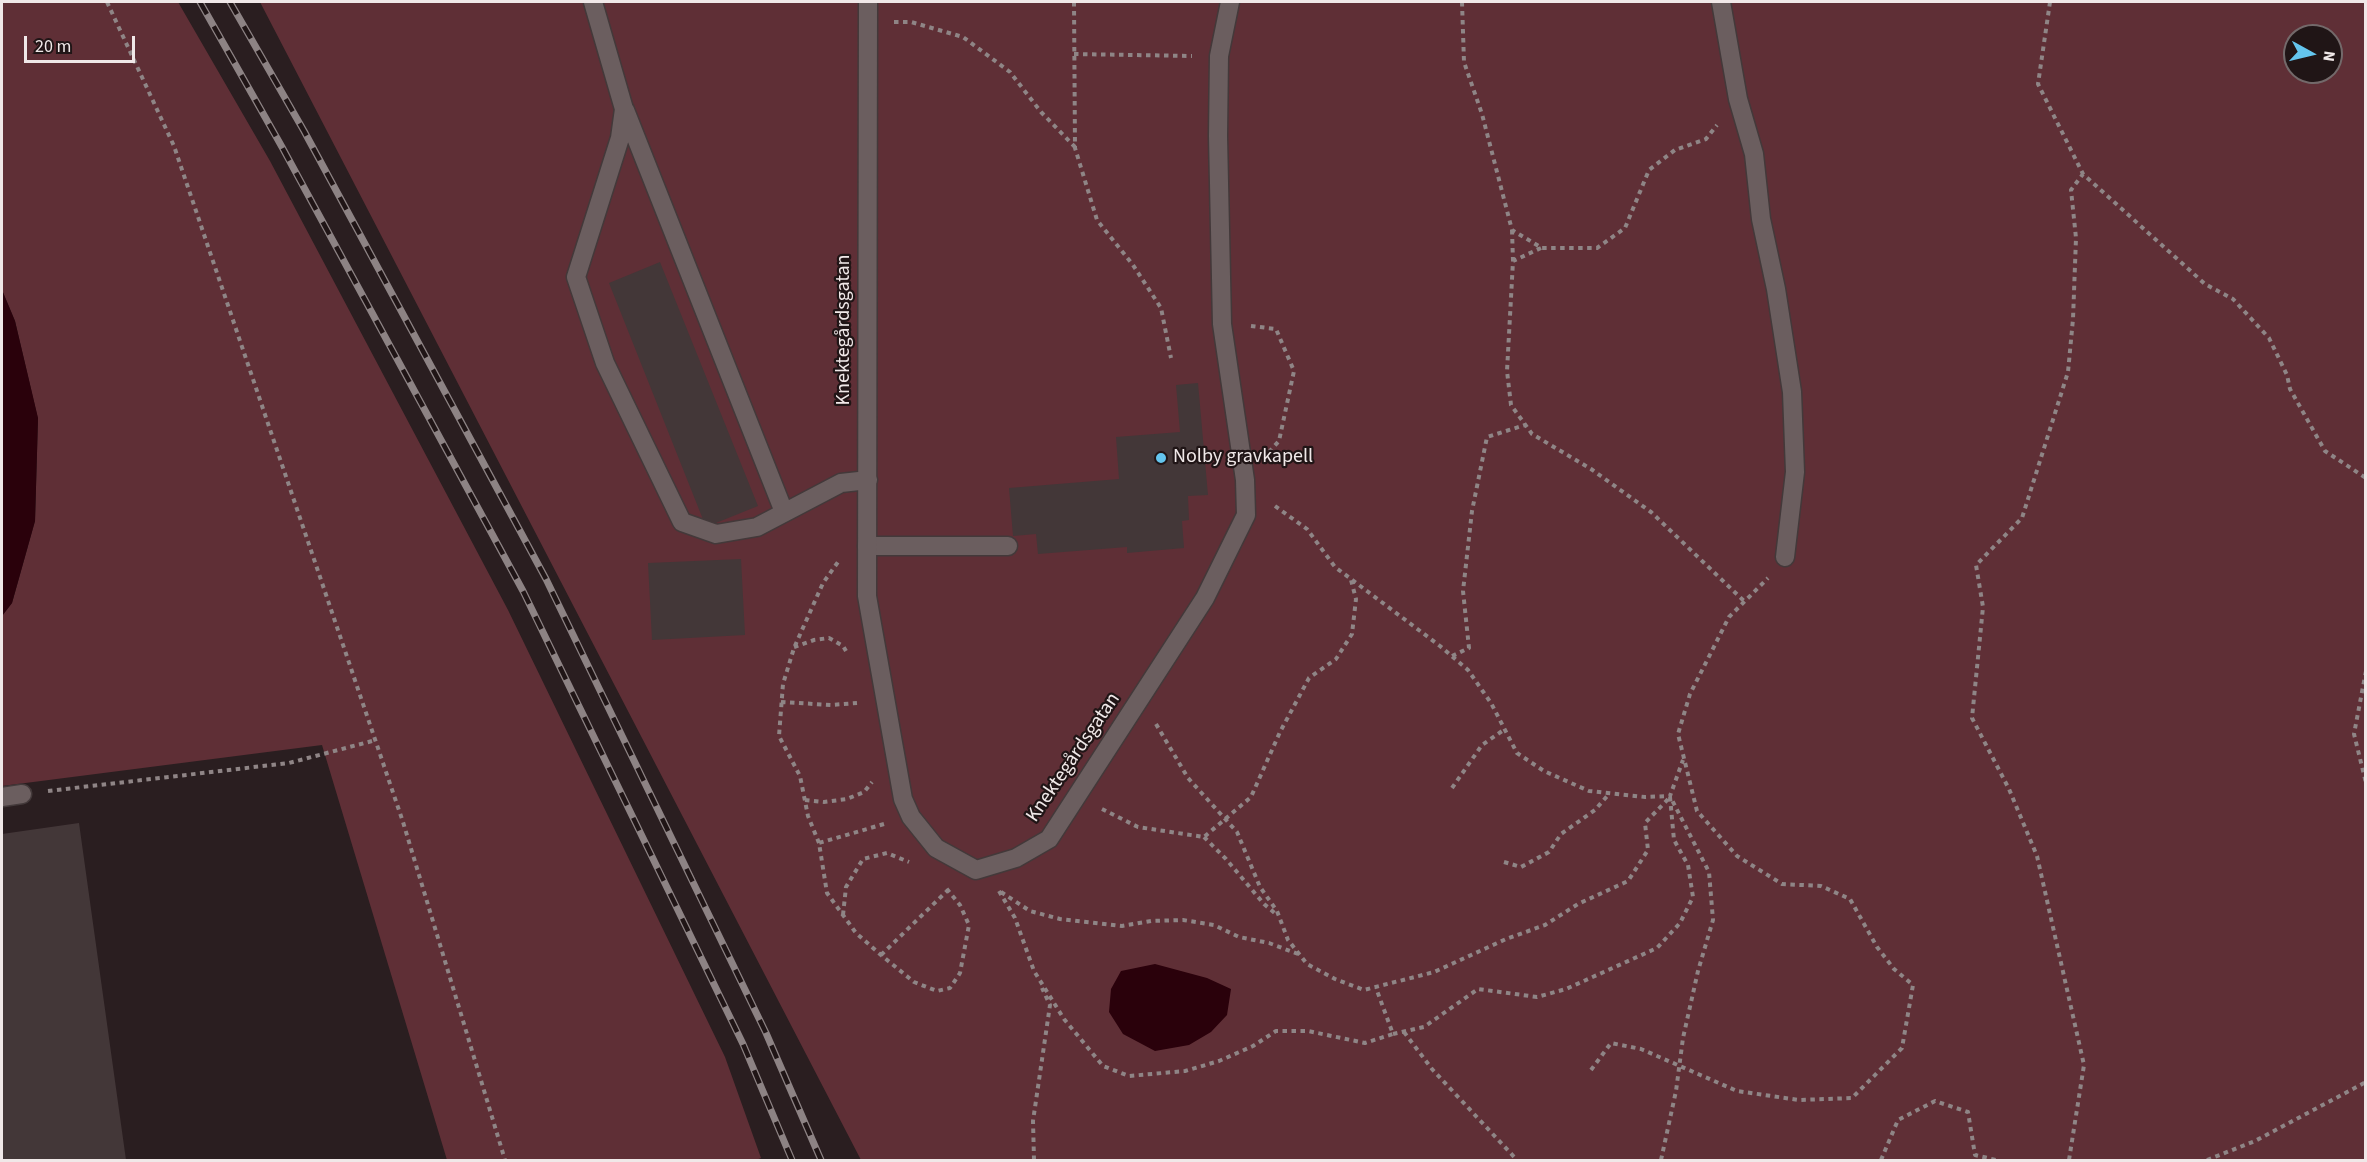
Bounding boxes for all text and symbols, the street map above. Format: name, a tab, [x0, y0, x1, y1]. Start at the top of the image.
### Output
scale bar	[27, 24, 138, 62]
north arrow	[2283, 24, 2343, 84]
text: 20 m	[35, 34, 71, 59]
text: N	[2317, 49, 2340, 63]
street label: Knektegårdsgatan	[833, 254, 857, 406]
place label: Nolby gravkapell	[1173, 446, 1313, 470]
marker: Nolby gravkapell	[1154, 451, 1168, 465]
street label: Knektegårdsgatan	[1022, 689, 1126, 827]

